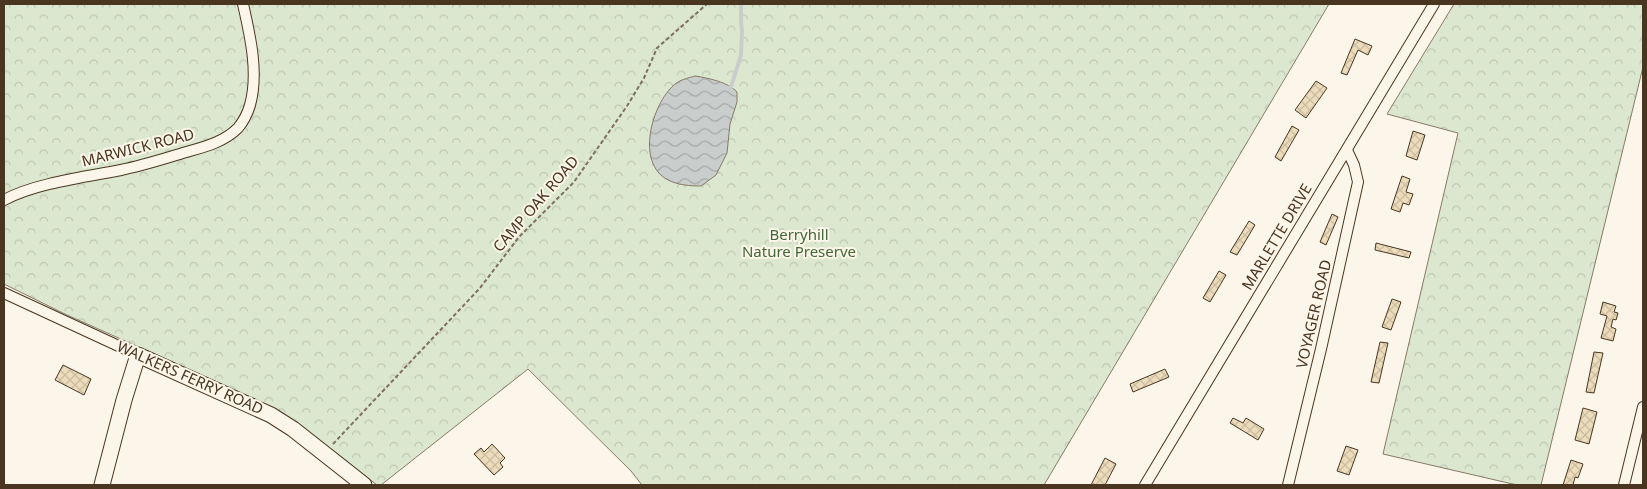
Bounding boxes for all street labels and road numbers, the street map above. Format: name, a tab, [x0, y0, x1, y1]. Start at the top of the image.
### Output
street label: MARWICK ROAD	[79, 123, 196, 171]
street label: CAMP OAK ROAD	[488, 151, 583, 256]
street label: MARLETTE DRIVE	[1236, 180, 1316, 293]
street label: VOYAGER ROAD	[1291, 257, 1335, 370]
street label: WALKERS FERRY ROAD	[114, 336, 267, 418]

